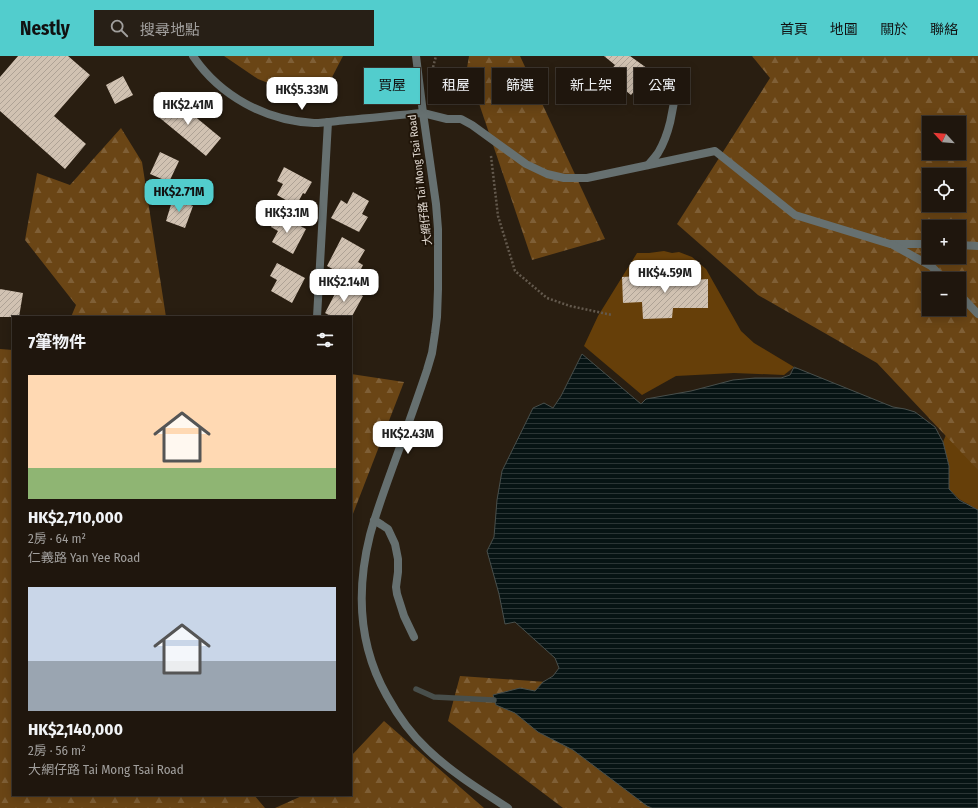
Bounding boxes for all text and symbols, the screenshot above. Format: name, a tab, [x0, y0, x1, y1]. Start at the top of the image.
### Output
search box	[94, 10, 374, 46]
text: Nestly	[20, 17, 70, 40]
icon: search	[108, 17, 130, 39]
text: 搜尋地點	[140, 21, 200, 39]
text: 首頁	[780, 21, 808, 38]
text: 地圖	[830, 21, 858, 38]
text: 關於	[880, 21, 908, 38]
text: 聯絡	[930, 21, 958, 38]
chip: 買屋	[364, 68, 420, 104]
chip: 租屋	[428, 68, 484, 104]
chip: 篩選	[492, 68, 548, 104]
chip: 新上架	[556, 68, 626, 104]
chip: 公寓	[634, 68, 690, 104]
pin: HK$5.33M	[261, 77, 343, 111]
text: HK$5.33M	[276, 82, 328, 97]
pin: HK$2.41M	[147, 92, 229, 126]
text: HK$2.41M	[163, 97, 213, 112]
street label: 大網仔路 Tai Mong Tsai Road	[406, 114, 434, 246]
north arrow	[922, 116, 966, 160]
map controls	[922, 116, 966, 316]
button: locate	[922, 168, 966, 212]
pin: HK$2.71M	[138, 179, 220, 213]
text: HK$2.71M	[154, 184, 204, 199]
pin: HK$3.1M	[250, 200, 324, 234]
text: HK$3.1M	[265, 205, 309, 220]
button: +	[922, 220, 966, 264]
pin: HK$4.59M	[624, 260, 706, 294]
text: HK$4.59M	[638, 265, 692, 280]
pin: HK$2.14M	[303, 269, 385, 303]
button: −	[922, 272, 966, 316]
text: HK$2.14M	[319, 274, 369, 289]
icon: filters	[314, 329, 336, 351]
text: 7筆物件	[28, 332, 86, 353]
icon: home	[146, 401, 218, 473]
pin: HK$2.43M	[367, 421, 449, 455]
text: HK$2.43M	[382, 426, 434, 441]
text: HK$2,710,000	[28, 507, 123, 528]
text: 2房 · 64 m²	[28, 531, 86, 546]
text: 仁義路 Yan Yee Road	[28, 550, 140, 565]
icon: home	[146, 613, 218, 685]
text: HK$2,140,000	[28, 719, 123, 740]
text: 2房 · 56 m²	[28, 743, 86, 758]
text: 大網仔路 Tai Mong Tsai Road	[28, 762, 184, 777]

